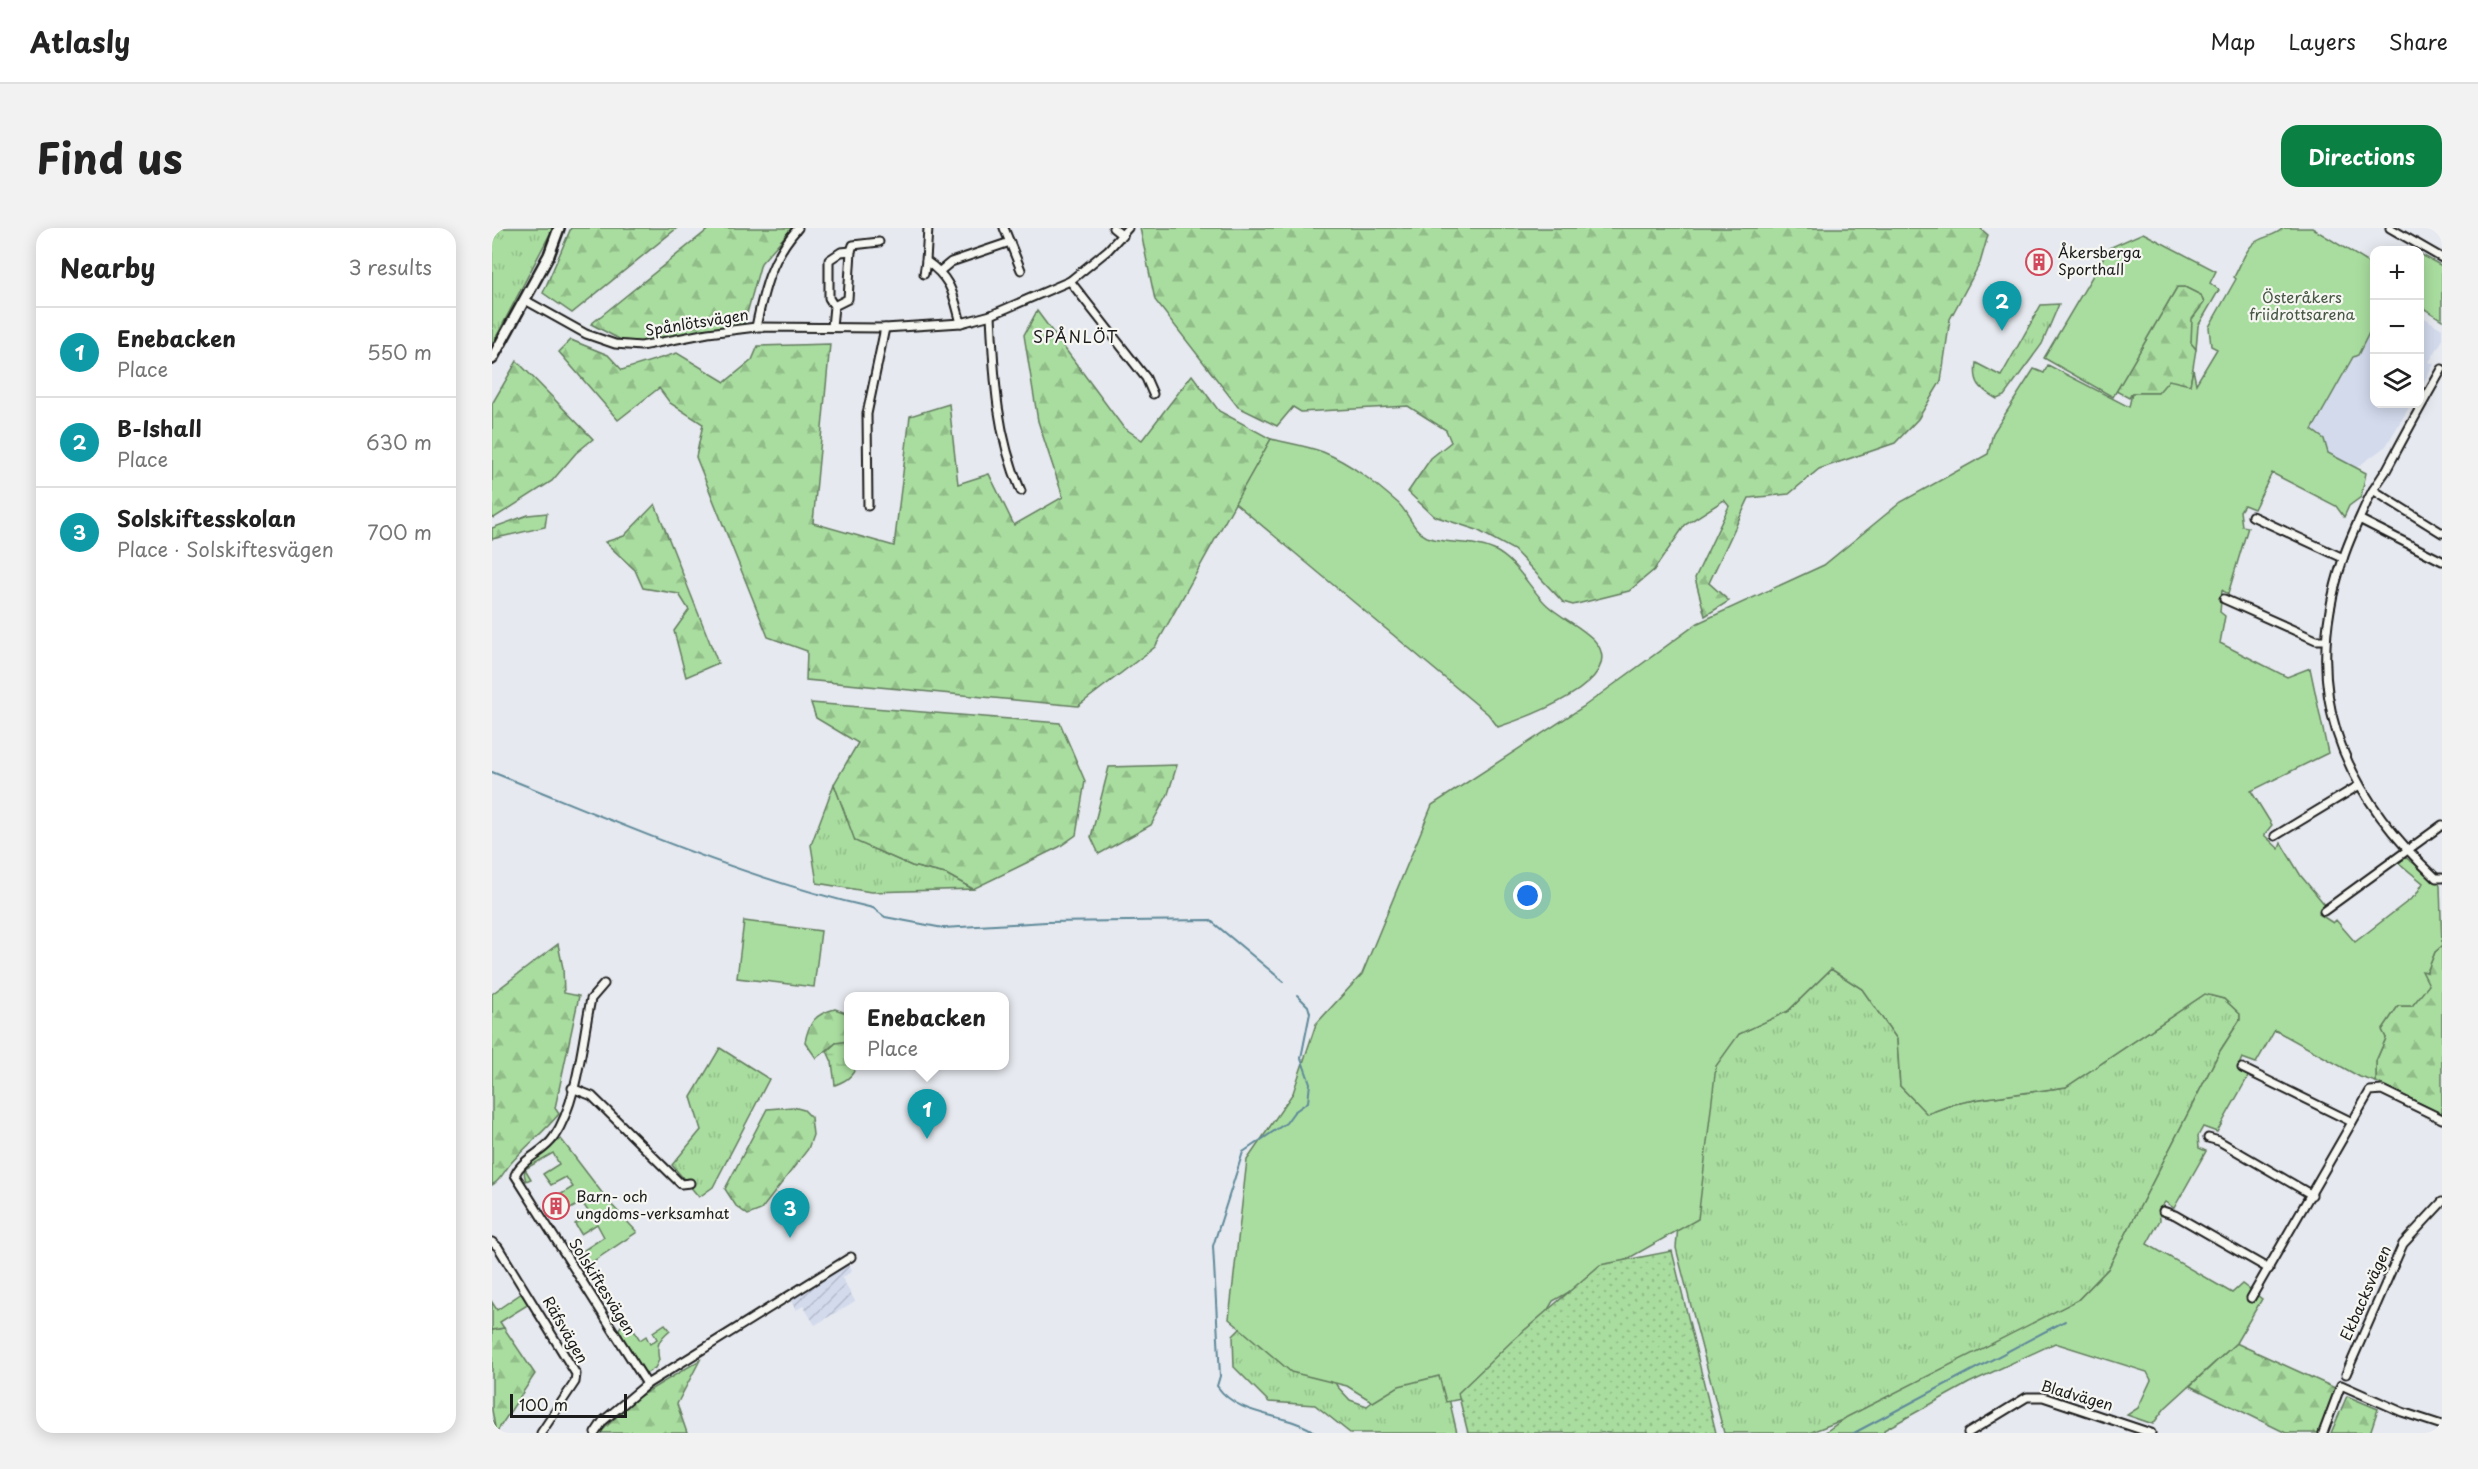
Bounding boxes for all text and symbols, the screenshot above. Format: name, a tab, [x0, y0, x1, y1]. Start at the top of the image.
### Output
text: Atlasly	[30, 20, 130, 63]
text: Map	[2211, 25, 2255, 57]
text: Layers	[2288, 25, 2356, 57]
text: Share	[2389, 25, 2448, 57]
text: Find us	[36, 125, 183, 188]
button: Directions	[2281, 125, 2442, 187]
place label: Åkersberga Sporthall	[2058, 240, 2142, 280]
map controls	[2370, 246, 2424, 408]
button: +	[2370, 246, 2424, 300]
building icon: Åkersberga Sporthall	[2024, 247, 2054, 277]
text: Nearby	[60, 248, 155, 287]
text: 3 results	[349, 252, 432, 282]
pin: 2	[1982, 282, 2022, 331]
park label: Österåkers friidrottsarena	[2249, 285, 2355, 325]
button: −	[2370, 300, 2424, 354]
street label: Spånlötsvägen	[643, 302, 750, 341]
text: Enebacken	[117, 321, 236, 354]
district label: SPÅNLÖT	[1033, 324, 1119, 348]
text: 1	[75, 337, 84, 367]
text: 550 m	[367, 337, 432, 367]
text: Place	[117, 354, 168, 384]
button: layers	[2370, 354, 2424, 408]
text: B-Ishall	[117, 411, 201, 444]
text: 2	[72, 427, 87, 457]
text: 630 m	[366, 427, 432, 457]
text: Place	[117, 444, 168, 474]
text: Solskiftesskolan	[117, 501, 296, 534]
text: 3	[73, 517, 86, 547]
text: 700 m	[367, 517, 432, 547]
text: Place · Solskiftesvägen	[117, 534, 334, 564]
your location	[1513, 881, 1542, 910]
popup	[844, 992, 1009, 1070]
text: Enebacken	[867, 1000, 986, 1033]
text: Place	[867, 1033, 918, 1063]
pin: 1	[908, 1090, 946, 1139]
place label: Barn- och ungdoms-verksamhat	[576, 1184, 730, 1224]
pin: 3	[770, 1188, 810, 1238]
building icon: Barn- och ungdoms-verksamhat	[541, 1191, 571, 1221]
street label: Solskiftesvägen	[564, 1233, 642, 1339]
street label: Ekbacksvägen	[2333, 1241, 2396, 1344]
street label: Räfsvägen	[538, 1291, 595, 1367]
street label: Bladvägen	[2039, 1373, 2116, 1416]
scale bar	[510, 1391, 627, 1418]
text: 100 m	[519, 1392, 568, 1416]

